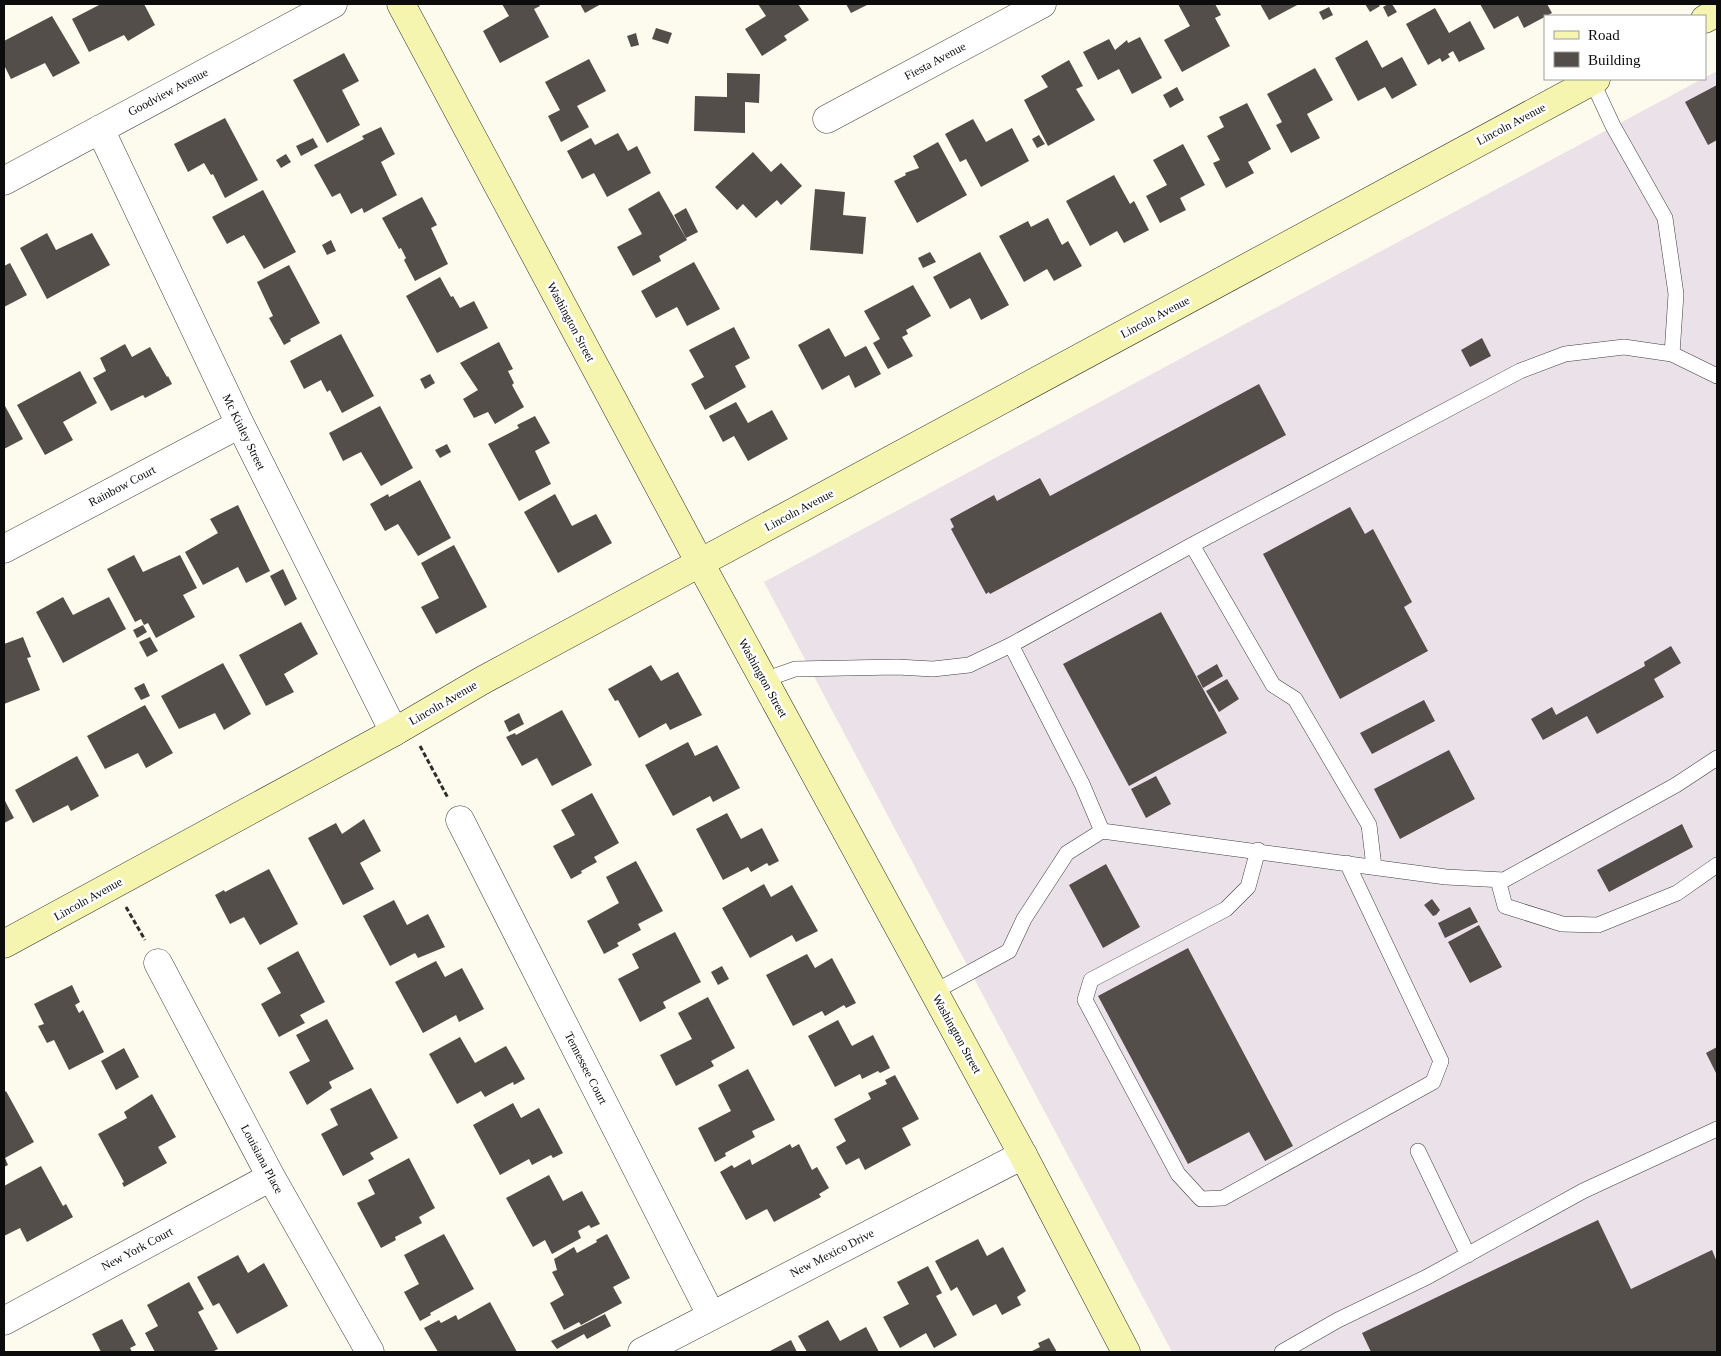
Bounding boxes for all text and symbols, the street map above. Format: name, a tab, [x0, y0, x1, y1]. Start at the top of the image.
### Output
legend	[1544, 15, 1706, 80]
text: Road	[1588, 27, 1620, 43]
street label: Fiesta Avenue	[902, 39, 968, 83]
text: Building	[1588, 52, 1641, 68]
street label: Goodview Avenue	[126, 65, 210, 119]
street label: Lincoln Avenue	[1474, 100, 1548, 148]
street label: Washington Street	[544, 280, 598, 365]
street label: Lincoln Avenue	[1118, 293, 1192, 341]
street label: Mc Kinley Street	[220, 392, 269, 473]
street label: Rainbow Court	[86, 462, 158, 509]
street label: Lincoln Avenue	[762, 486, 836, 534]
street label: Washington Street	[736, 636, 791, 720]
street label: Lincoln Avenue	[407, 678, 479, 728]
street label: Lincoln Avenue	[51, 874, 125, 924]
street label: Washington Street	[930, 992, 985, 1076]
street label: Tennessee Court	[562, 1029, 611, 1107]
street label: Louisiana Place	[238, 1122, 286, 1196]
street label: New York Court	[99, 1224, 176, 1274]
street label: New Mexico Drive	[788, 1226, 876, 1280]

